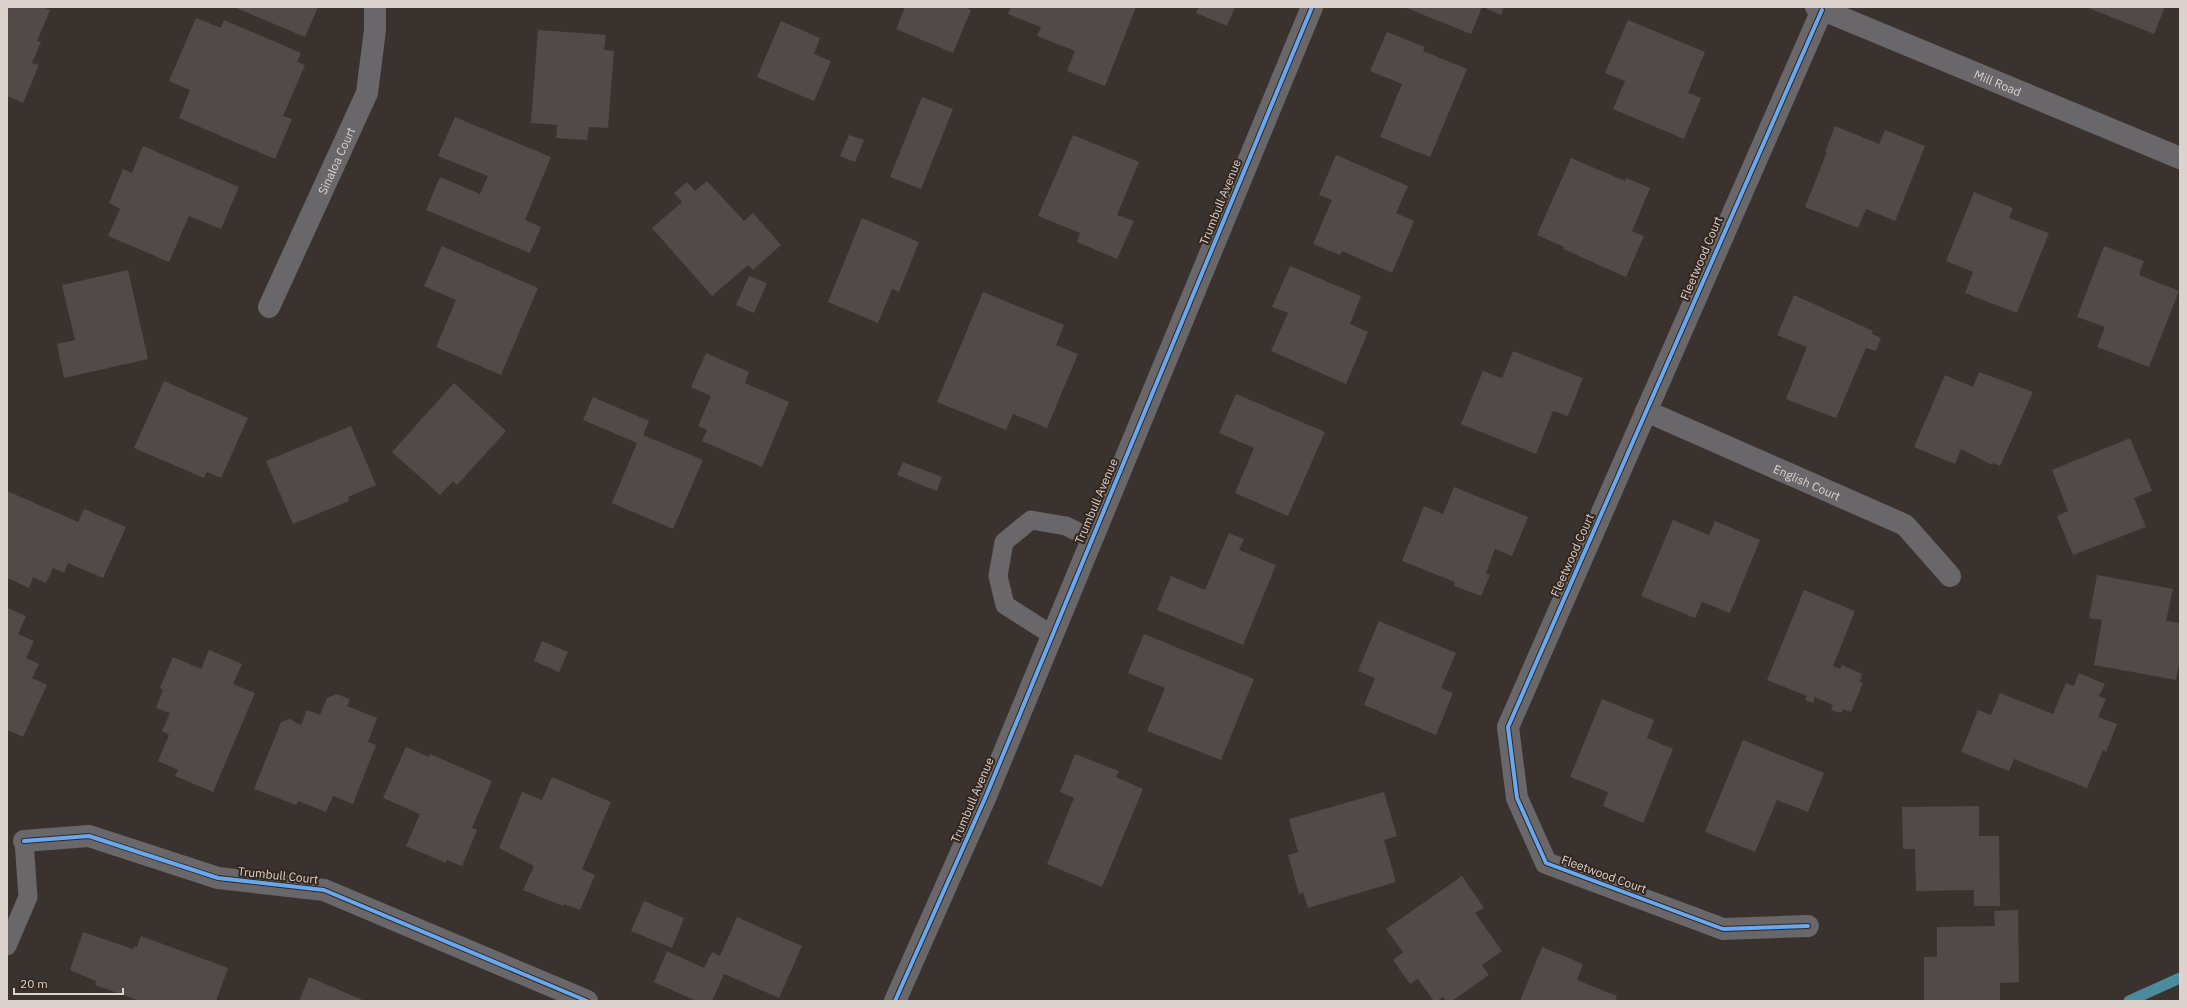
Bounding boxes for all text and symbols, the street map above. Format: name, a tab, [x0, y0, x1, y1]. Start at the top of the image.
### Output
street label: Mill Road	[1972, 66, 2024, 99]
street label: Sinaloa Court	[314, 125, 358, 197]
street label: Trumbull Avenue	[1196, 157, 1244, 247]
street label: Fleetwood Court	[1677, 214, 1725, 302]
street label: Trumbull Avenue	[1071, 456, 1121, 546]
street label: English Court	[1771, 461, 1843, 503]
street label: Fleetwood Court	[1547, 511, 1597, 599]
street label: Trumbull Avenue	[947, 755, 997, 845]
street label: Fleetwood Court	[1559, 852, 1649, 896]
street label: Trumbull Court	[237, 863, 319, 887]
scale bar	[14, 970, 123, 996]
text: 20 m	[20, 976, 48, 991]

